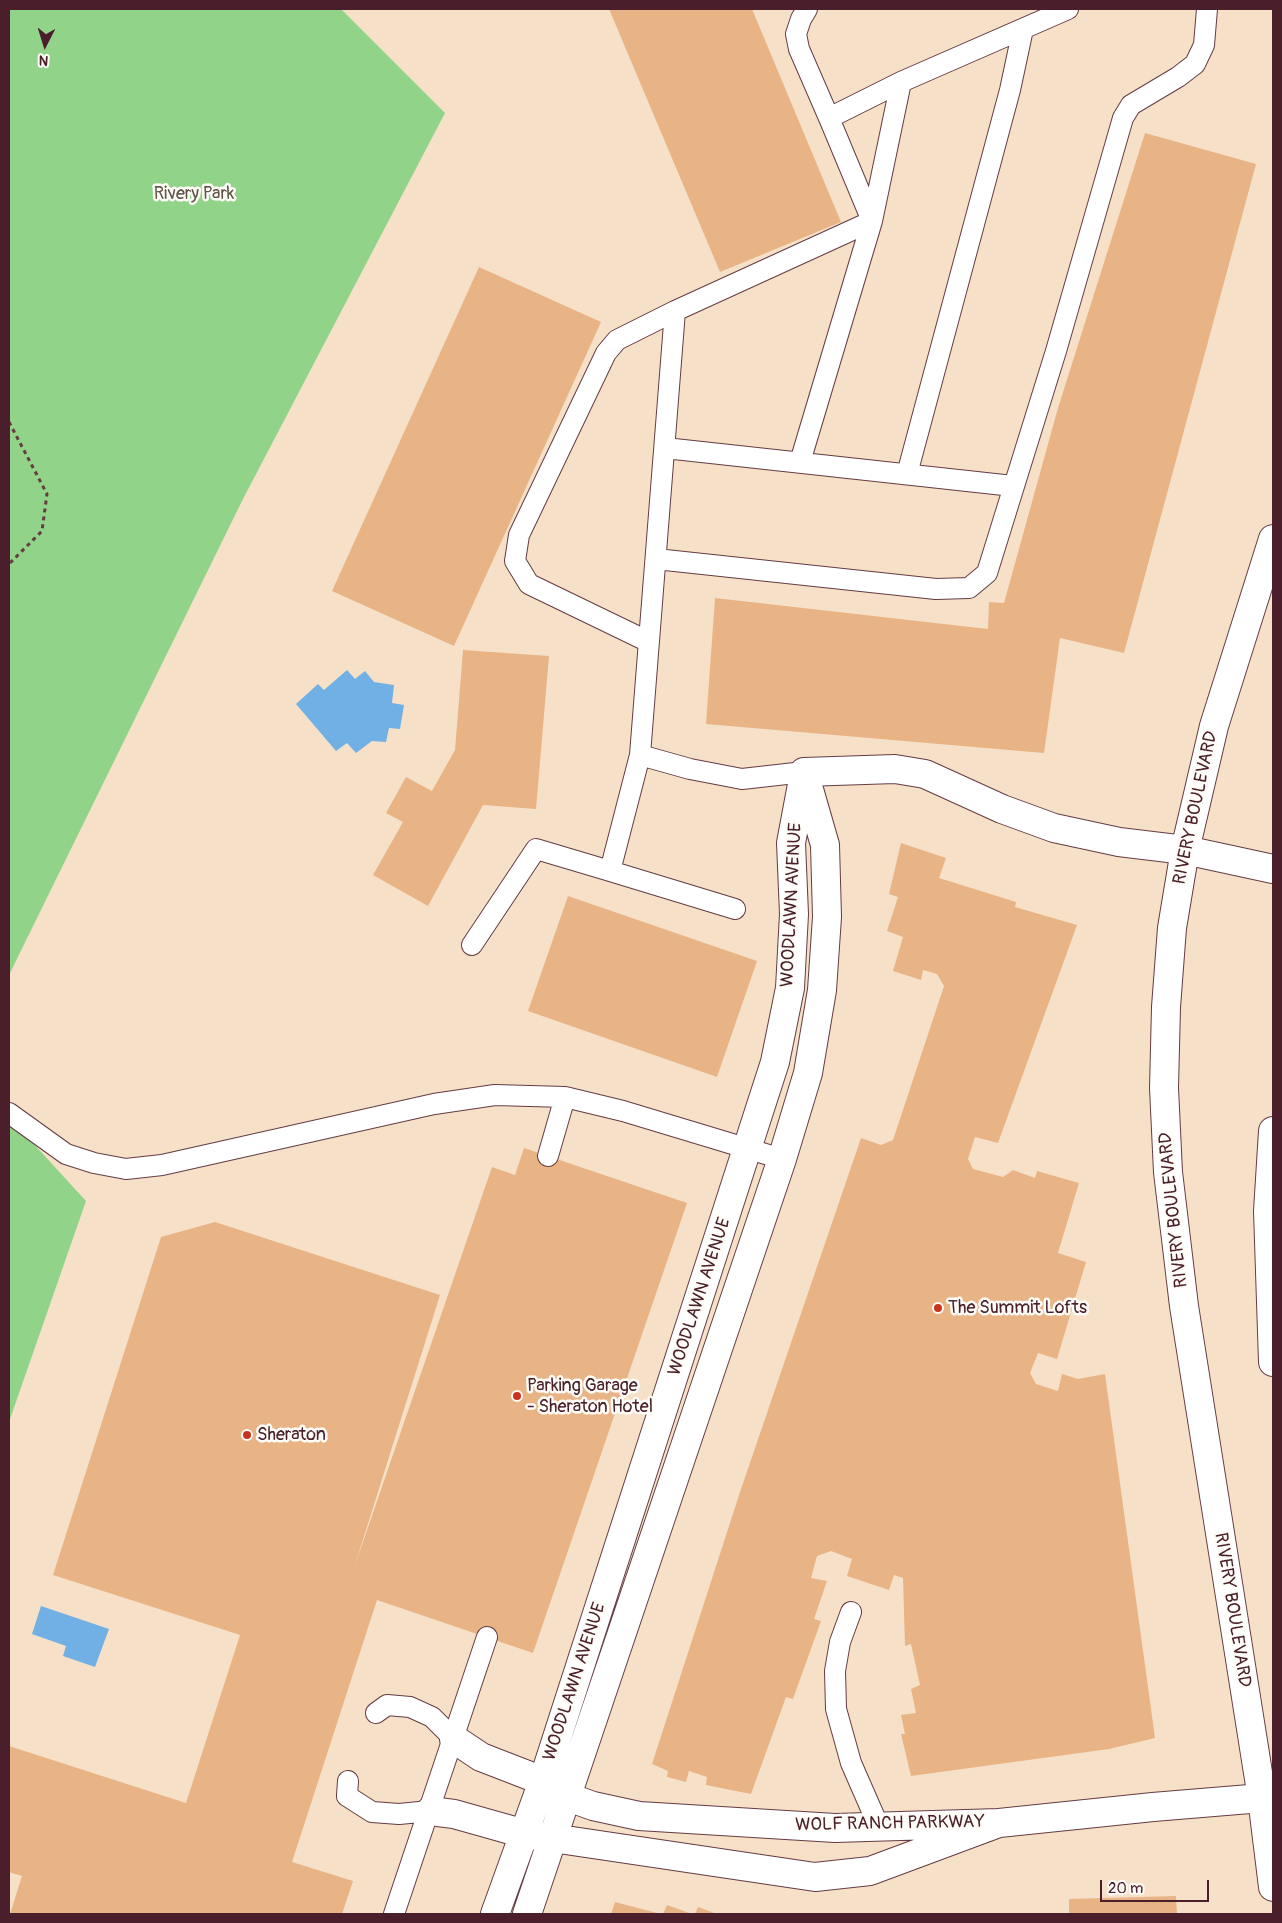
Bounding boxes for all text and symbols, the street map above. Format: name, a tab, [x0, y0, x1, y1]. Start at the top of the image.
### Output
north arrow	[20, 20, 70, 70]
text: N	[38, 52, 49, 69]
park label: Rivery Park	[154, 183, 234, 205]
street label: RIVERY BOULEVARD	[1169, 729, 1223, 887]
street label: WOODLAWN AVENUE	[777, 822, 807, 988]
street label: RIVERY BOULEVARD	[1155, 1131, 1193, 1289]
street label: WOODLAWN AVENUE	[664, 1215, 736, 1379]
place label: The Summit Lofts	[948, 1297, 1087, 1319]
marker: The Summit Lofts	[932, 1302, 944, 1314]
place label: Parking Garage - Sheraton Hotel	[527, 1375, 653, 1418]
marker: Parking Garage - Sheraton Hotel	[511, 1390, 523, 1402]
place label: Sheraton	[257, 1424, 326, 1446]
marker: Sheraton	[241, 1429, 253, 1441]
street label: RIVERY BOULEVARD	[1209, 1531, 1255, 1689]
street label: WOODLAWN AVENUE	[539, 1600, 611, 1764]
street label: WOLF RANCH PARKWAY	[795, 1812, 985, 1836]
scale bar	[1102, 1870, 1211, 1902]
text: 20 m	[1108, 1879, 1143, 1898]

